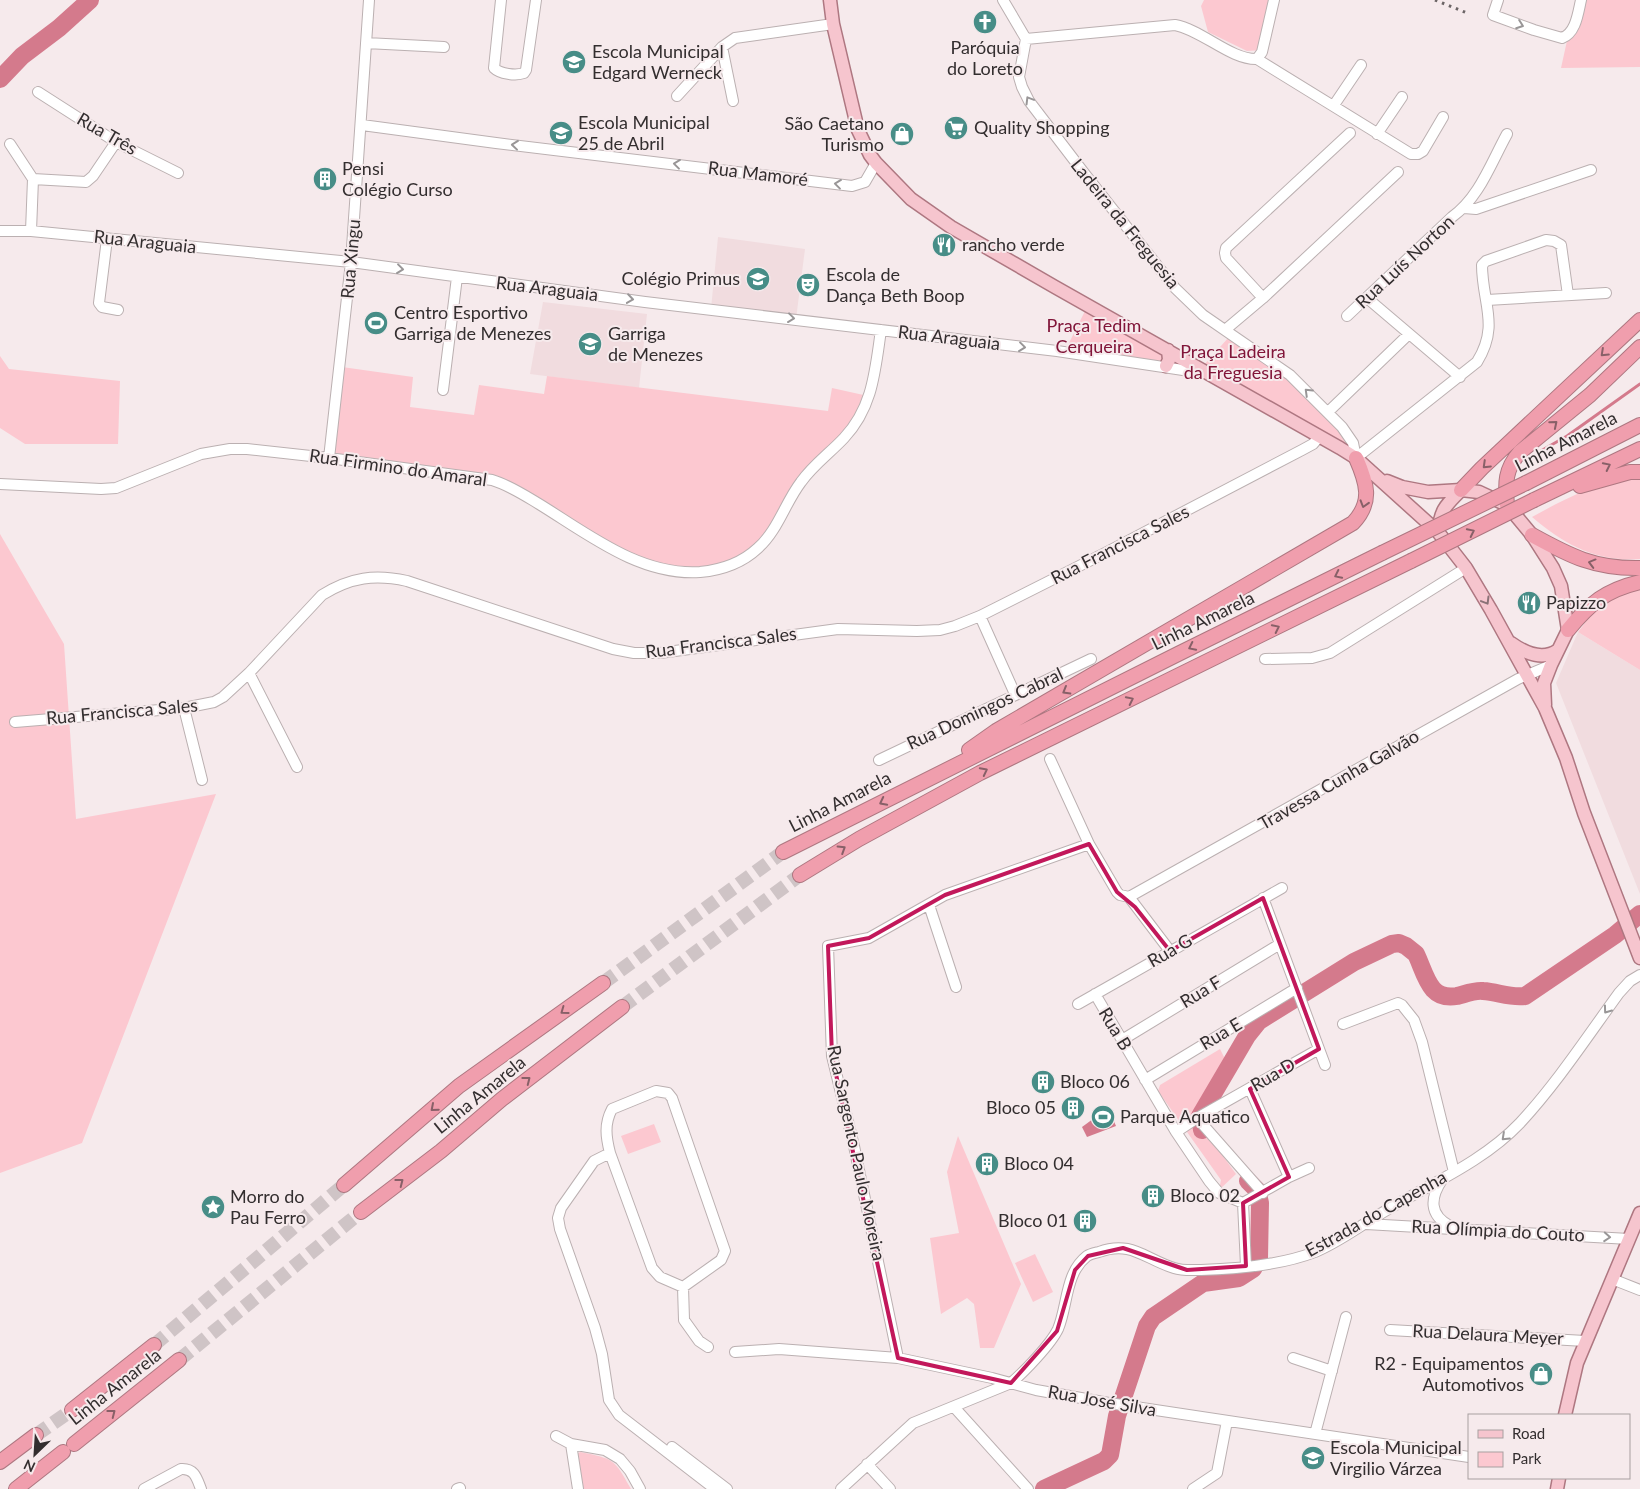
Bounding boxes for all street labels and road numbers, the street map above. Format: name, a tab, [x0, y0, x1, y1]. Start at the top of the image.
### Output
street label: Rua Três	[73, 107, 142, 159]
street label: Ladeira da Freguesia	[1067, 154, 1185, 293]
street label: Rua Mamoré	[707, 156, 809, 190]
street label: Rua Luís Norton	[1350, 210, 1458, 313]
street label: Rua Xingu	[336, 218, 364, 300]
street label: Rua Araguaia	[93, 225, 197, 257]
street label: Rua Araguaia	[495, 271, 600, 305]
street label: Rua Araguaia	[897, 320, 1002, 354]
street label: Linha Amarela	[1511, 406, 1620, 476]
street label: Rua Firmino do Amaral	[308, 444, 488, 490]
street label: Rua Francisca Sales	[1047, 500, 1193, 588]
street label: Linha Amarela	[1148, 586, 1257, 654]
street label: Rua Francisca Sales	[644, 622, 798, 662]
street label: Rua Domingos Cabral	[903, 662, 1066, 754]
street label: Rua Francisca Sales	[45, 693, 199, 729]
street label: Travessa Cunha Galvão	[1254, 724, 1423, 834]
street label: Linha Amarela	[785, 766, 894, 836]
street label: Rua G	[1143, 929, 1196, 972]
street label: Rua F	[1176, 970, 1225, 1012]
street label: Rua B	[1095, 1003, 1137, 1054]
street label: Rua E	[1196, 1012, 1245, 1054]
street label: Rua Sargento Paulo Moreira	[823, 1043, 891, 1263]
street label: Linha Amarela	[429, 1051, 530, 1138]
street label: Rua D	[1246, 1053, 1299, 1096]
street label: Estrada do Capenha	[1301, 1165, 1450, 1261]
street label: Rua Olímpia do Couto	[1411, 1214, 1585, 1246]
street label: Rua Delaura Meyer	[1412, 1319, 1565, 1349]
street label: Linha Amarela	[64, 1343, 165, 1429]
street label: Rua José Silva	[1046, 1380, 1158, 1420]

